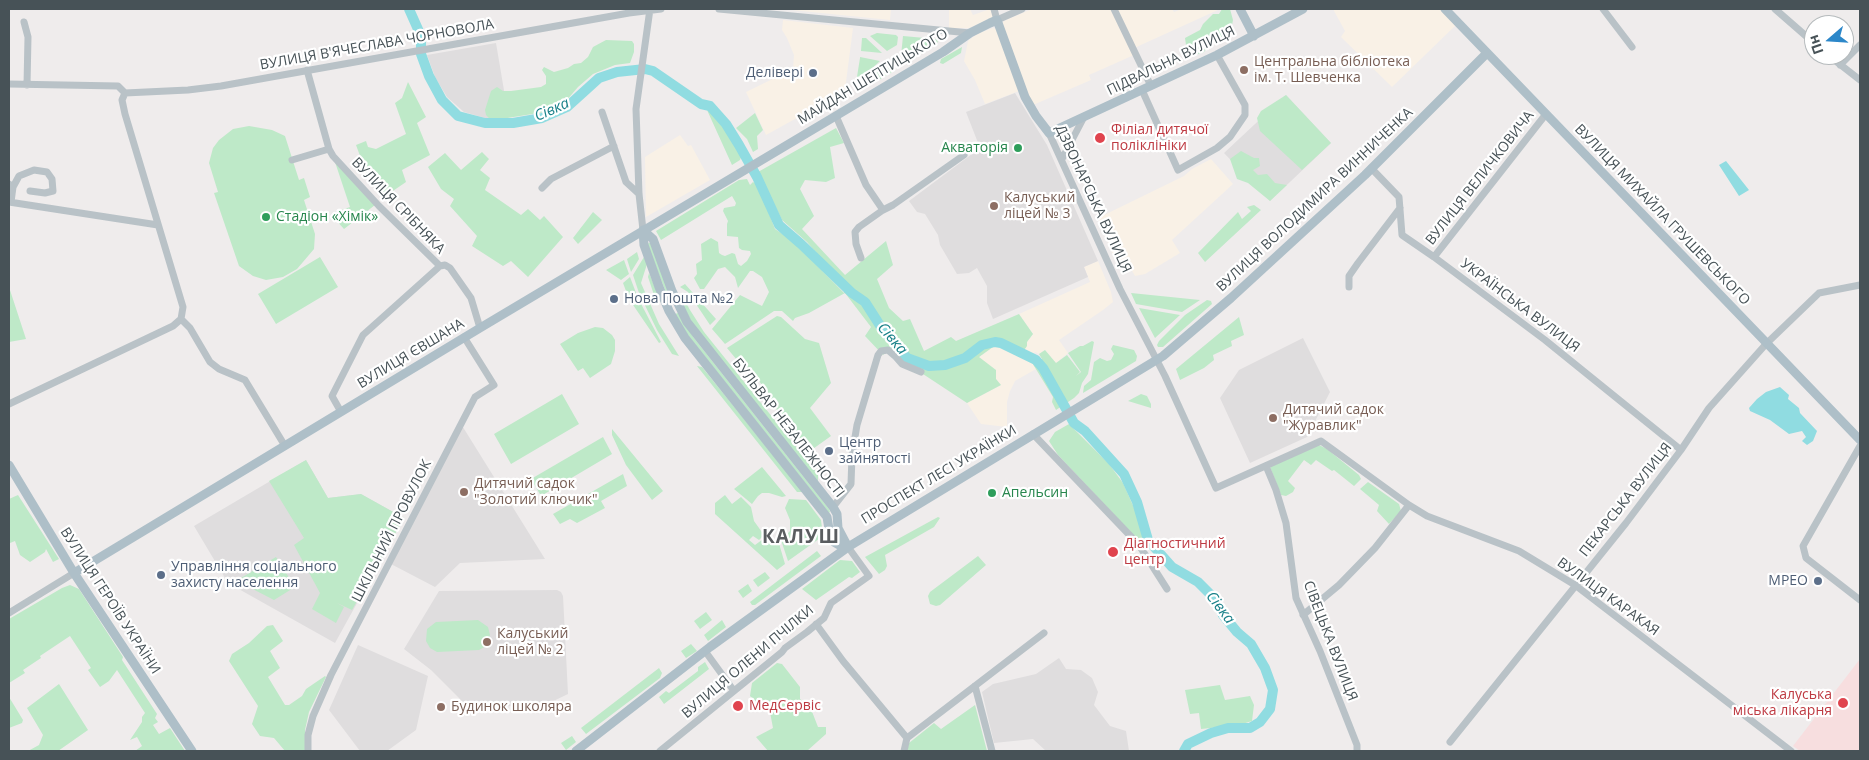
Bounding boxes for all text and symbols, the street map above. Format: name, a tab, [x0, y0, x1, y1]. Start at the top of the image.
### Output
north arrow	[1804, 15, 1854, 65]
street label: ВУЛИЦЯ В'ЯЧЕСЛАВА ЧОРНОВОЛА	[259, 16, 495, 74]
street label: ПІДВАЛЬНА ВУЛИЦЯ	[1104, 23, 1238, 99]
street label: МАЙДАН ШЕПТИЦЬКОГО	[795, 25, 951, 129]
text: Пн	[1803, 32, 1827, 57]
place label: Центральна бібліотека ім. Т. Шевченка	[1254, 54, 1410, 86]
marker: Центральна бібліотека ім. Т. Шевченка	[1238, 64, 1250, 76]
place label: Делівері	[746, 65, 803, 81]
marker: Делівері	[807, 67, 819, 79]
water label: Сівка	[532, 94, 572, 126]
street label: ВУЛИЦЯ ВОЛОДИМИРА ВИННИЧЕНКА	[1213, 104, 1417, 296]
street label: ВУЛИЦЯ ВЕЛИЧКОВИЧА	[1422, 108, 1538, 248]
street label: ВУЛИЦЯ МИХАЙЛА ГРУШЕВСЬКОГО	[1571, 121, 1753, 309]
street label: ДЗВОНАРСЬКА ВУЛИЦЯ	[1051, 122, 1135, 276]
place label: Філіал дитячої поліклініки	[1111, 122, 1208, 154]
marker: Філіал дитячої поліклініки	[1093, 131, 1107, 145]
place label: Акваторія	[941, 140, 1008, 156]
marker: Акваторія	[1012, 142, 1024, 154]
street label: ВУЛИЦЯ СРІБНЯКА	[348, 154, 448, 258]
place label: Калуський ліцей № 3	[1004, 190, 1075, 222]
marker: Калуський ліцей № 3	[988, 200, 1000, 212]
place label: Стадіон «Хімік»	[276, 209, 378, 225]
marker: Стадіон «Хімік»	[260, 211, 272, 223]
street label: УКРАЇНСЬКА ВУЛИЦЯ	[1457, 256, 1583, 356]
place label: Нова Пошта №2	[624, 291, 734, 307]
marker: Нова Пошта №2	[608, 293, 620, 305]
street label: ВУЛИЦЯ ЄВШАНА	[355, 316, 467, 392]
water label: Сівка	[873, 319, 911, 359]
street label: БУЛЬВАР НЕЗАЛЕЖНОСТІ	[728, 355, 848, 501]
place label: Дитячий садок "Журавлик"	[1283, 402, 1384, 434]
marker: Дитячий садок "Журавлик"	[1267, 412, 1279, 424]
street label: ПРОСПЕКТ ЛЕСІ УКРАЇНКИ	[858, 422, 1020, 528]
place label: Центр зайнятості	[839, 435, 911, 468]
street label: ПЕКАРСЬКА ВУЛИЦЯ	[1576, 440, 1676, 560]
marker: Центр зайнятості	[823, 445, 835, 457]
street label: ШКІЛЬНИЙ ПРОВУЛОК	[349, 457, 435, 605]
place label: Дитячий садок "Золотий ключик"	[474, 476, 598, 508]
place label: Апельсин	[1002, 485, 1068, 501]
marker: Дитячий садок "Золотий ключик"	[458, 486, 470, 498]
marker: Апельсин	[986, 487, 998, 499]
street label: ВУЛИЦЯ ГЕРОЇВ УКРАЇНИ	[56, 525, 164, 677]
district label: КАЛУШ	[761, 527, 841, 549]
place label: Діагностичний центр	[1124, 536, 1226, 568]
marker: Діагностичний центр	[1106, 545, 1120, 559]
street label: ВУЛИЦЯ КАРАКАЯ	[1554, 554, 1662, 640]
place label: Управління соціального захисту населення	[171, 559, 337, 592]
marker: Управління соціального захисту населення	[155, 569, 167, 581]
place label: МРЕО	[1768, 573, 1808, 589]
marker: МРЕО	[1812, 575, 1824, 587]
street label: СІВЕЦЬКА ВУЛИЦЯ	[1299, 579, 1361, 703]
water label: Сівка	[1202, 588, 1238, 628]
street label: ВУЛИЦЯ ОЛЕНИ ПЧІЛКИ	[679, 602, 817, 722]
place label: Калуський ліцей № 2	[497, 626, 568, 658]
marker: Калуський ліцей № 2	[481, 636, 493, 648]
place label: Калуська міська лікарня	[1733, 687, 1832, 720]
marker: Калуська міська лікарня	[1836, 696, 1850, 710]
place label: МедСервіс	[749, 698, 821, 714]
place label: Будинок школяра	[451, 699, 572, 715]
marker: МедСервіс	[731, 699, 745, 713]
marker: Будинок школяра	[435, 701, 447, 713]

